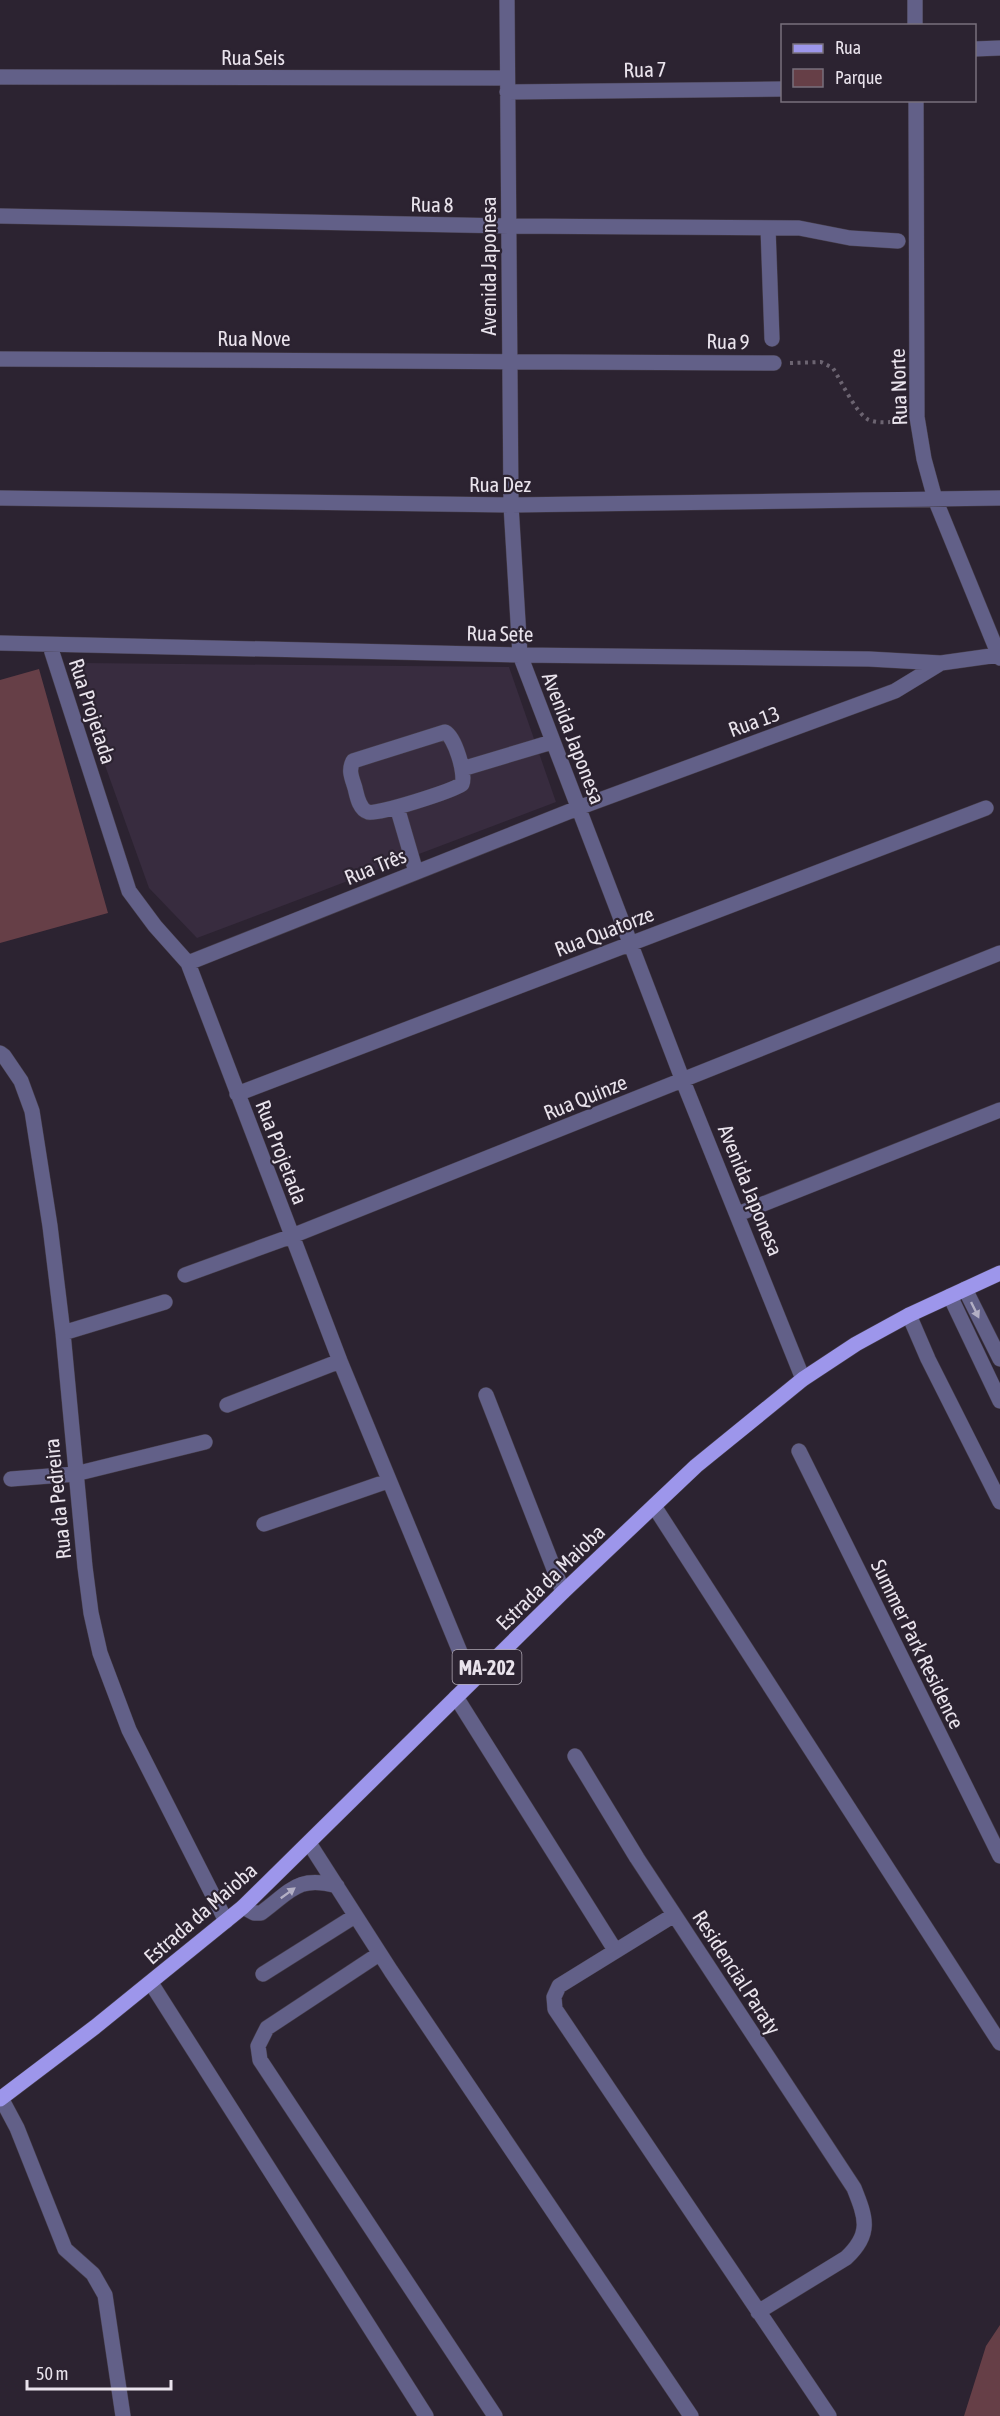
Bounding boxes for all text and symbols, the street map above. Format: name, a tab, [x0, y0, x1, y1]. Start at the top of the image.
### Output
legend	[781, 24, 976, 102]
text: Rua	[835, 37, 861, 58]
street label: Rua Seis	[221, 45, 285, 69]
street label: Rua 7	[623, 57, 667, 81]
text: Parque	[835, 67, 883, 88]
street label: Rua 8	[410, 192, 454, 216]
street label: Avenida Japonesa	[476, 196, 500, 336]
street label: Rua Nove	[217, 326, 291, 350]
street label: Rua 9	[706, 329, 750, 353]
street label: Rua Norte	[885, 348, 911, 426]
street label: Rua Dez	[469, 472, 532, 496]
street label: Rua Sete	[466, 620, 534, 646]
street label: Rua Projetada	[65, 655, 121, 767]
street label: Avenida Japonesa	[538, 669, 610, 807]
street label: Rua 13	[725, 701, 783, 741]
street label: Rua Três	[341, 843, 409, 889]
street label: Rua Quatorze	[551, 901, 657, 961]
street label: Rua Quinze	[540, 1069, 630, 1125]
street label: Rua Projetada	[251, 1097, 313, 1207]
street label: Avenida Japonesa	[714, 1121, 788, 1259]
one-way arrow	[970, 1301, 980, 1319]
street label: Rua da Pedreira	[39, 1437, 75, 1561]
street label: Estrada da Maioba	[491, 1519, 609, 1635]
street label: Summer Park Residence	[867, 1556, 969, 1732]
road number: MA-202	[452, 1650, 522, 1684]
street label: Estrada da Maioba	[139, 1858, 261, 1968]
one-way arrow	[279, 1887, 295, 1899]
street label: Residencial Paraty	[688, 1906, 786, 2039]
scale bar	[27, 2353, 171, 2391]
text: 50 m	[36, 2363, 68, 2384]

